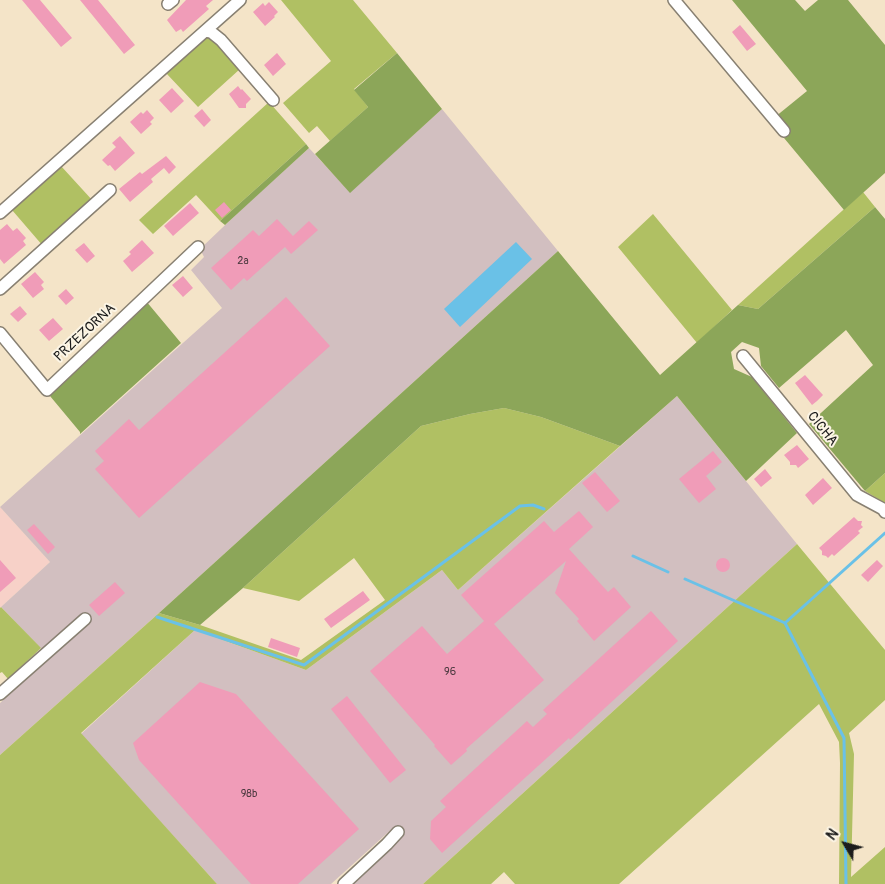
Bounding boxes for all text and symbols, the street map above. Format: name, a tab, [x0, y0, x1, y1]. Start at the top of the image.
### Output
house number: 2a	[237, 254, 249, 268]
street label: PRZEZORNA	[51, 300, 119, 366]
street label: CICHA	[803, 408, 841, 450]
house number: 96	[444, 665, 456, 679]
house number: 98b	[241, 787, 257, 801]
north arrow	[820, 819, 870, 869]
text: N	[823, 826, 842, 844]

